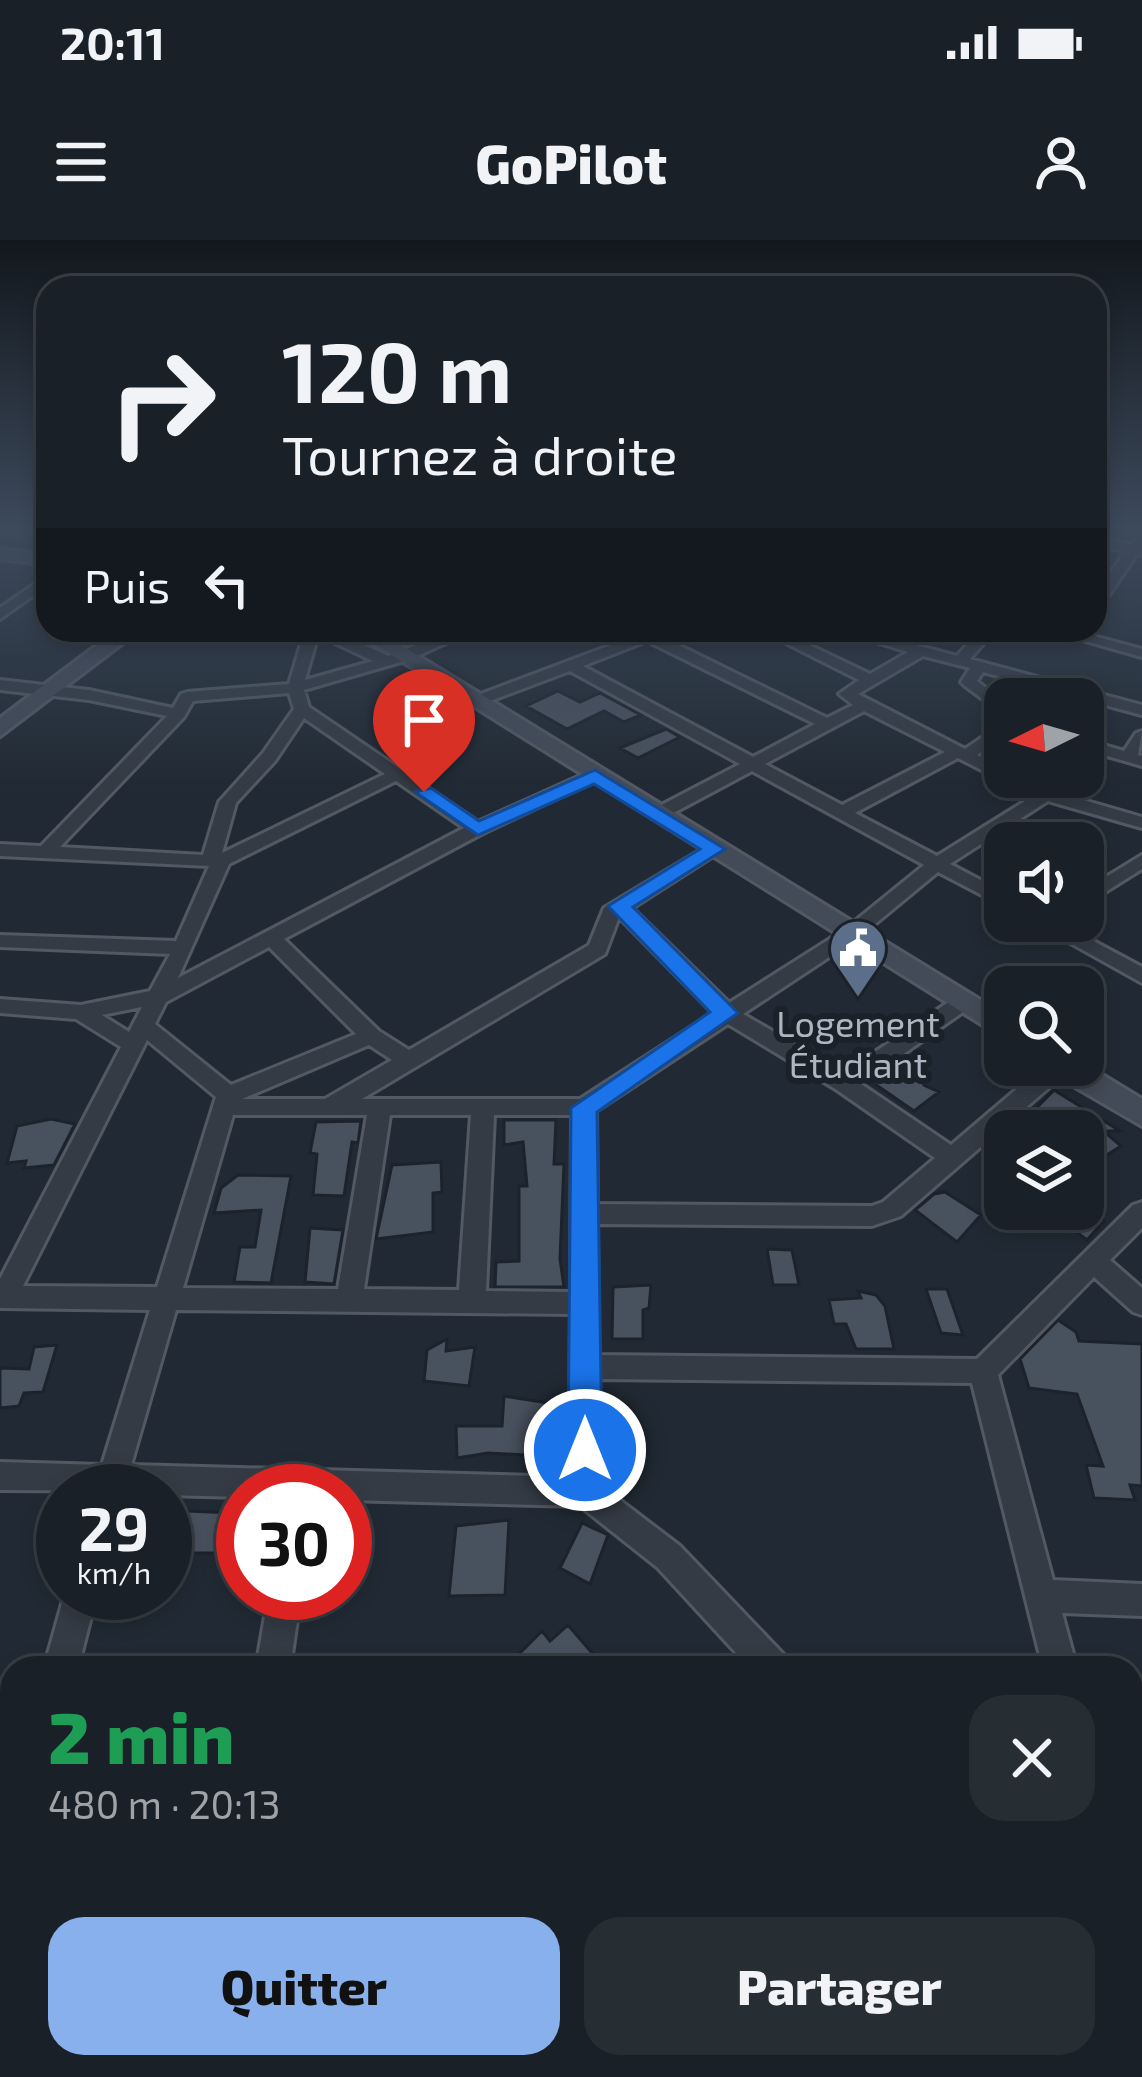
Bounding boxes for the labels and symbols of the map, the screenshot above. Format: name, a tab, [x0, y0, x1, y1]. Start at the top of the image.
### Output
pin	[373, 669, 475, 792]
north arrow	[984, 678, 1104, 798]
public building icon: Logement Étudiant	[827, 917, 889, 999]
place label: Logement Étudiant	[776, 1001, 940, 1085]
position arrow	[522, 1387, 648, 1513]
speed limit sign: 30	[216, 1464, 372, 1620]

